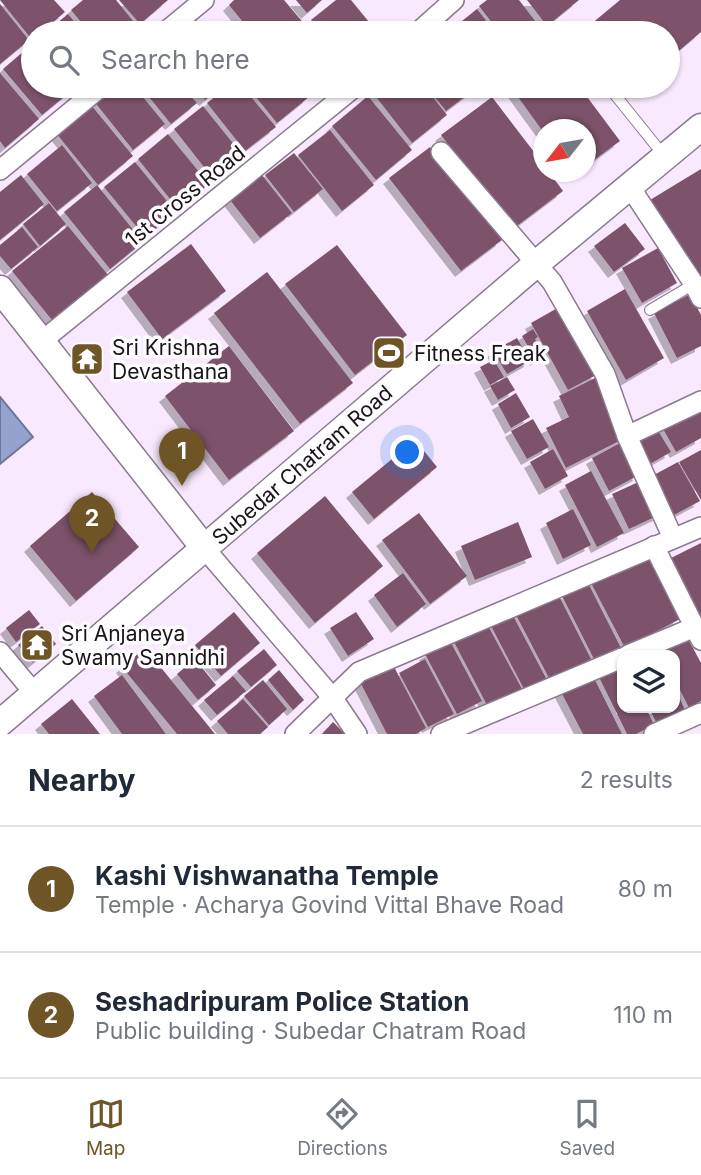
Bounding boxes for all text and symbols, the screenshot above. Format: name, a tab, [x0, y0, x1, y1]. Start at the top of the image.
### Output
search box	[21, 21, 680, 98]
icon: search	[45, 41, 83, 79]
text: Search here	[101, 44, 250, 75]
north arrow	[533, 119, 596, 182]
street label: 1st Cross Road	[120, 140, 250, 252]
sports icon: Fitness Freak	[370, 334, 408, 372]
place label: Sri Krishna Devasthana	[112, 335, 229, 384]
temple icon: Sri Krishna Devasthana	[68, 340, 106, 378]
place label: Fitness Freak	[414, 341, 547, 366]
street label: Subedar Chatram Road	[207, 380, 397, 550]
pin: 1	[159, 428, 205, 486]
your location	[390, 435, 424, 469]
pin: 2	[69, 495, 115, 553]
place label: Sri Anjaneya Swamy Sannidhi	[61, 621, 225, 670]
temple icon: Sri Anjaneya Swamy Sannidhi	[18, 626, 56, 664]
map controls	[617, 650, 680, 713]
button: layers	[617, 650, 680, 713]
text: Nearby	[28, 762, 136, 798]
text: 2 results	[580, 766, 673, 794]
text: Kashi Vishwanatha Temple	[95, 860, 439, 891]
text: 1	[46, 875, 56, 903]
text: 80 m	[618, 875, 673, 903]
text: Temple · Acharya Govind Vittal Bhave Road	[95, 891, 564, 919]
text: Seshadripuram Police Station	[95, 986, 469, 1017]
text: 2	[44, 1001, 58, 1029]
text: 110 m	[613, 1001, 673, 1029]
text: Public building · Subedar Chatram Road	[95, 1017, 526, 1045]
tab: Map	[86, 1095, 125, 1160]
tab: Directions	[297, 1095, 388, 1160]
tab: Saved	[559, 1095, 615, 1160]

